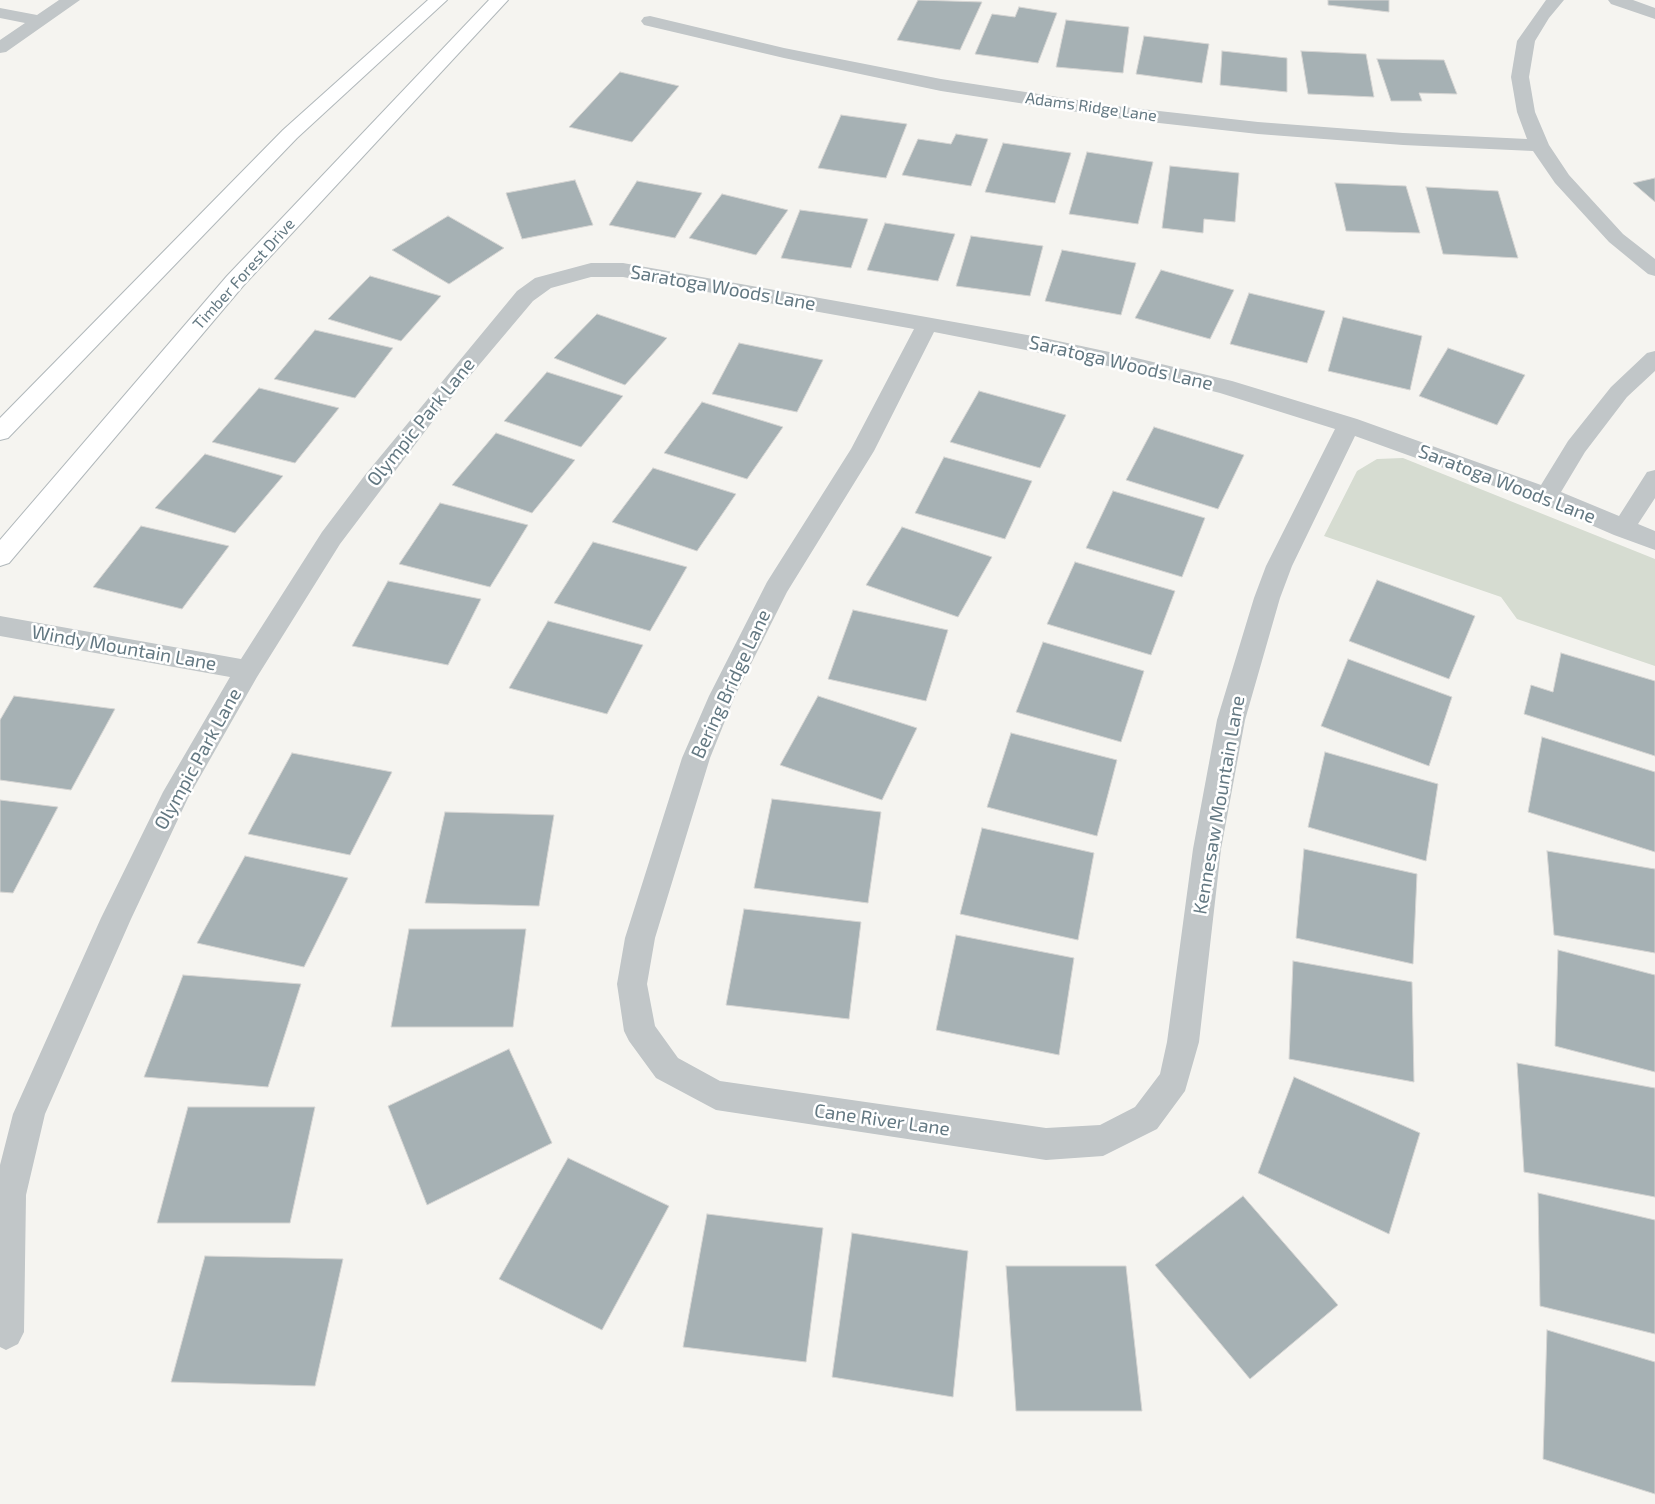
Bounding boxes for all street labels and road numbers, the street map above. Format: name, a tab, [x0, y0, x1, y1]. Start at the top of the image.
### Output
street label: Adams Ridge Lane	[1024, 88, 1158, 126]
street label: Timber Forest Drive	[189, 214, 299, 334]
street label: Saratoga Woods Lane	[629, 260, 817, 316]
street label: Saratoga Woods Lane	[1027, 331, 1215, 395]
street label: Olympic Park Lane	[362, 353, 480, 491]
street label: Saratoga Woods Lane	[1415, 440, 1599, 528]
street label: Bering Bridge Lane	[687, 606, 775, 762]
street label: Windy Mountain Lane	[30, 621, 218, 675]
street label: Olympic Park Lane	[150, 684, 246, 834]
street label: Kennesaw Mountain Lane	[1189, 694, 1249, 916]
street label: Cane River Lane	[813, 1099, 951, 1141]

